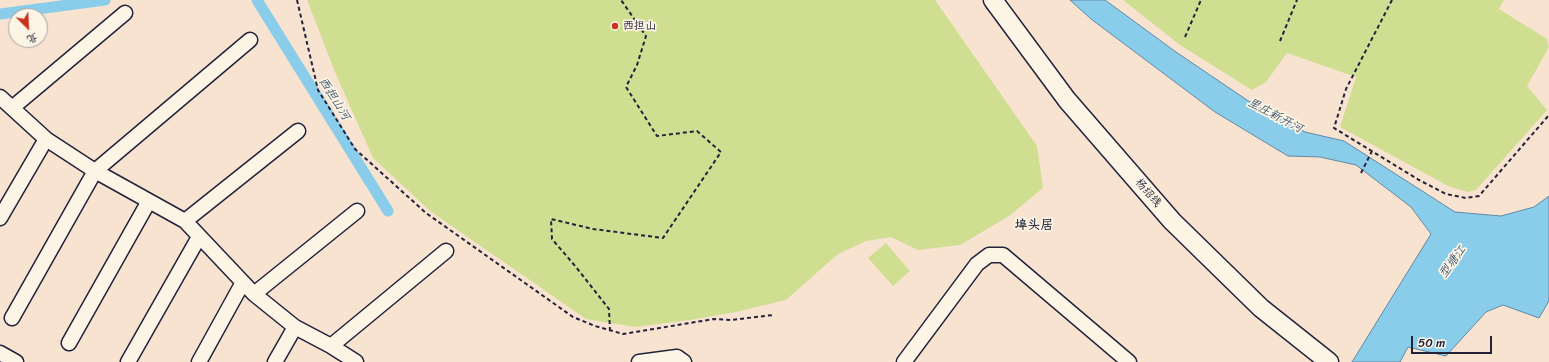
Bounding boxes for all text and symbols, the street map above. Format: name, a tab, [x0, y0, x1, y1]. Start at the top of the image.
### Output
north arrow	[8, 8, 48, 48]
place label: 西担山	[623, 19, 656, 33]
marker: 西担山	[610, 21, 620, 31]
text: 北	[24, 28, 42, 49]
water label: 西担山河	[315, 75, 353, 123]
water label: 里庄新开河	[1245, 96, 1305, 136]
street label: 杨绍线	[1132, 176, 1164, 210]
district label: 埠头居	[1015, 218, 1053, 234]
water label: 型塘江	[1437, 243, 1469, 281]
scale bar	[1413, 328, 1494, 354]
text: 50 m	[1418, 332, 1445, 354]

